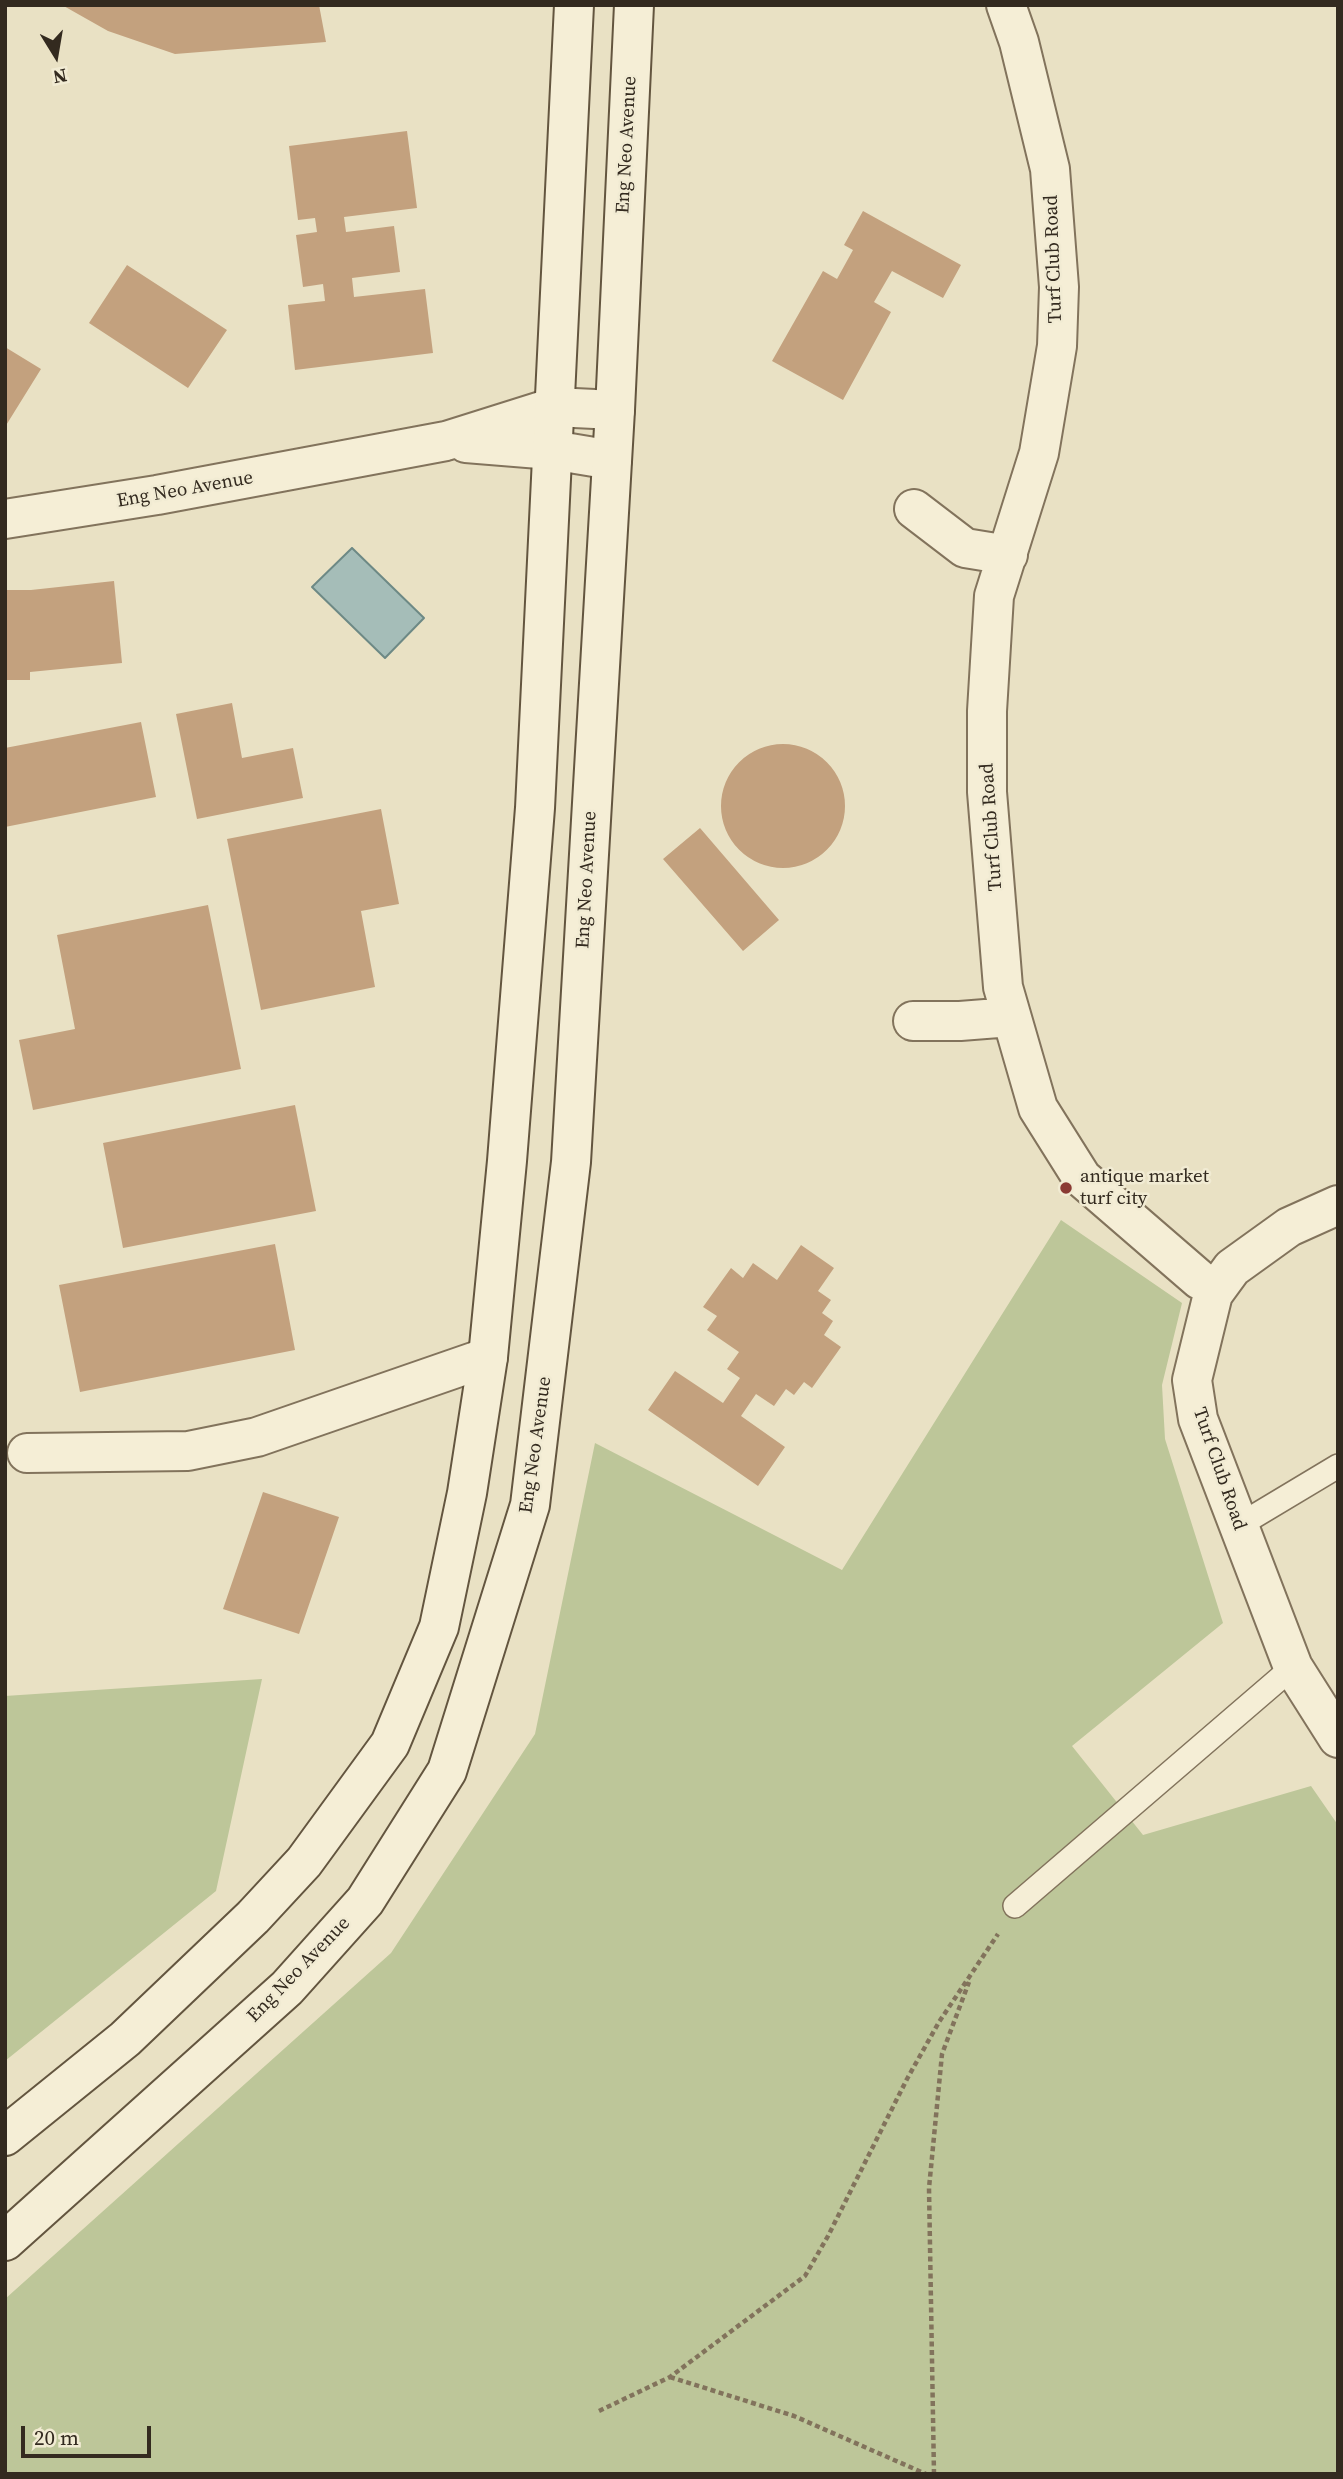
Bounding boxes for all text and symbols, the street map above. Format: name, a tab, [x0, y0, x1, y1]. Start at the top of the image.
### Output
north arrow	[21, 21, 91, 91]
text: N	[51, 63, 69, 91]
street label: Eng Neo Avenue	[612, 76, 642, 214]
street label: Turf Club Road	[1040, 194, 1068, 324]
street label: Eng Neo Avenue	[115, 467, 255, 513]
street label: Turf Club Road	[976, 762, 1008, 892]
street label: Eng Neo Avenue	[572, 811, 602, 949]
place label: antique market turf city	[1080, 1166, 1209, 1210]
marker: antique market turf city	[1058, 1180, 1074, 1196]
street label: Eng Neo Avenue	[515, 1375, 557, 1515]
street label: Turf Club Road	[1187, 1405, 1251, 1533]
street label: Eng Neo Avenue	[243, 1912, 355, 2028]
scale bar	[24, 2412, 154, 2456]
text: 20 m	[34, 2423, 79, 2452]

